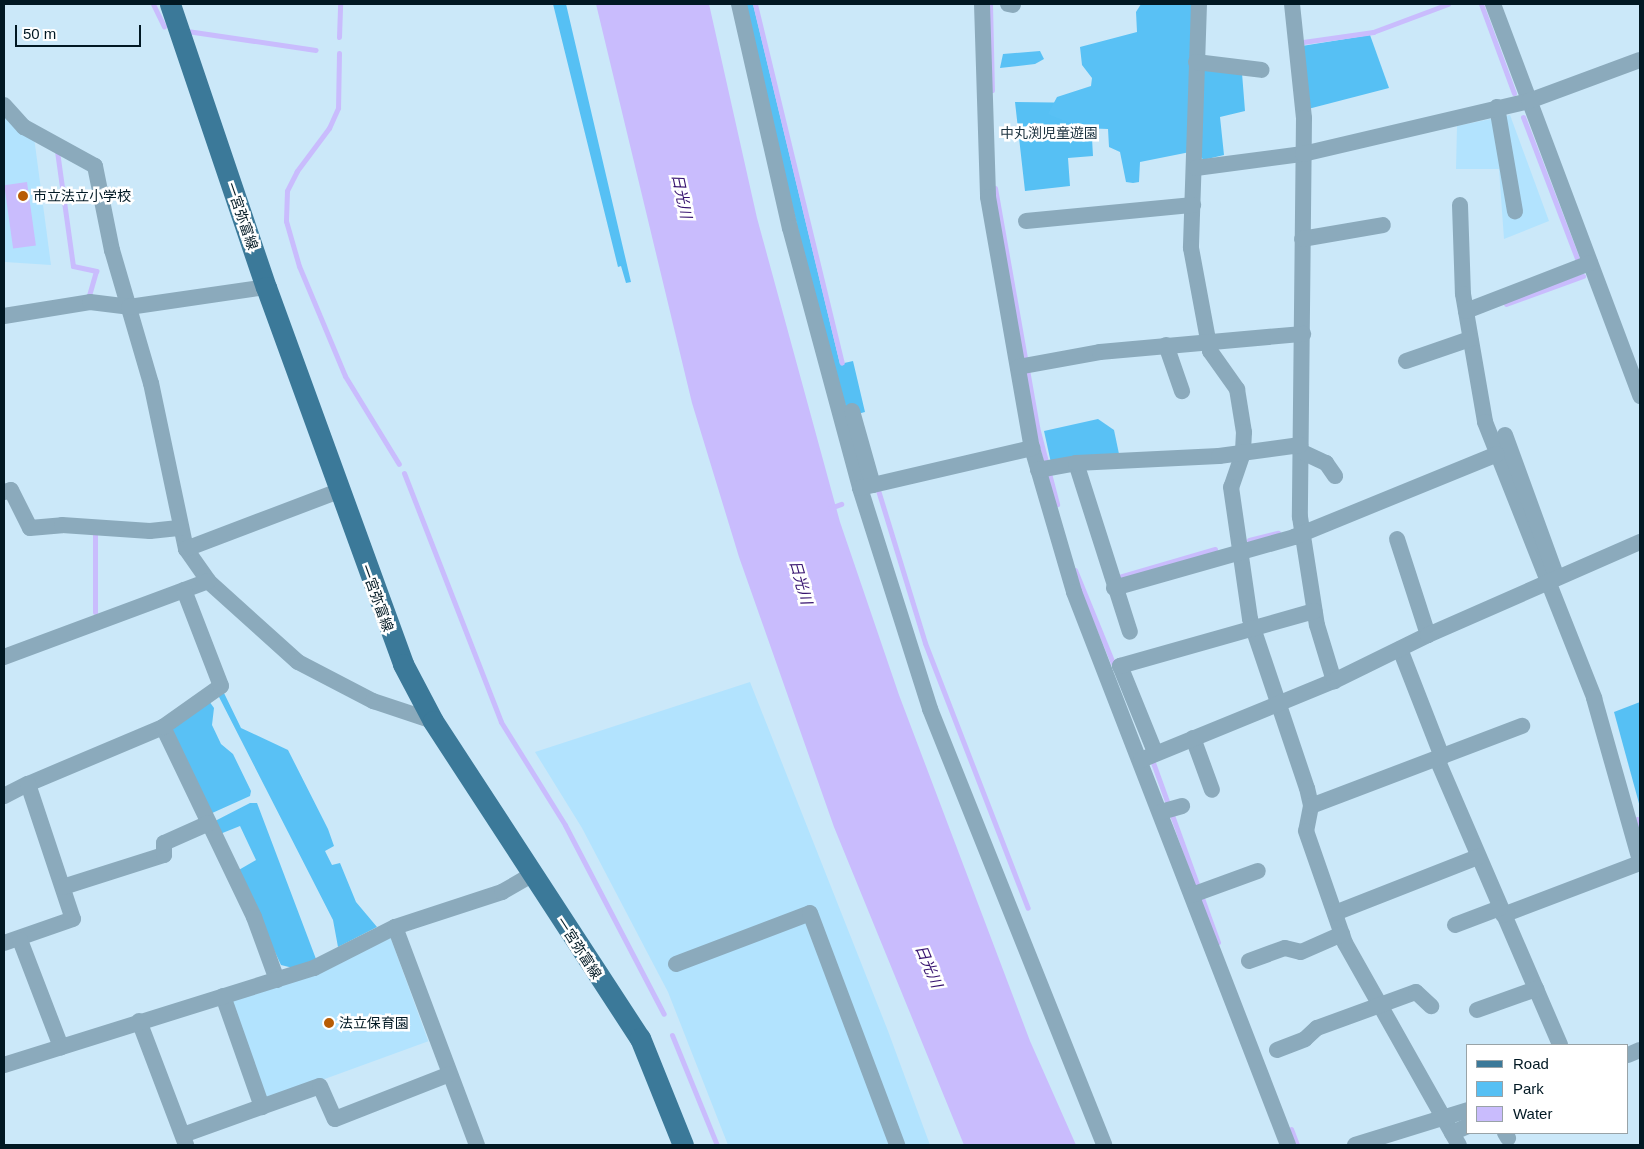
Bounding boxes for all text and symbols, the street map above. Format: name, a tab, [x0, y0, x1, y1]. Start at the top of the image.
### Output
scale bar	[18, 15, 144, 47]
text: 50 m	[23, 25, 56, 42]
park label: 中丸渕児童遊園	[1000, 125, 1098, 141]
water label: 日光川	[669, 172, 695, 220]
street label: 一宮弥富線	[223, 180, 261, 252]
place label: 市立法立小学校	[33, 188, 131, 204]
marker: 市立法立小学校	[17, 190, 29, 202]
water label: 日光川	[786, 558, 816, 606]
street label: 一宮弥富線	[357, 562, 397, 634]
street label: 一宮弥富線	[553, 914, 605, 982]
water label: 日光川	[912, 942, 946, 990]
place label: 法立保育園	[339, 1015, 409, 1031]
marker: 法立保育園	[323, 1017, 335, 1029]
legend	[1466, 1044, 1629, 1134]
text: Road	[1513, 1055, 1549, 1072]
text: Park	[1513, 1080, 1544, 1097]
text: Water	[1513, 1105, 1552, 1122]

